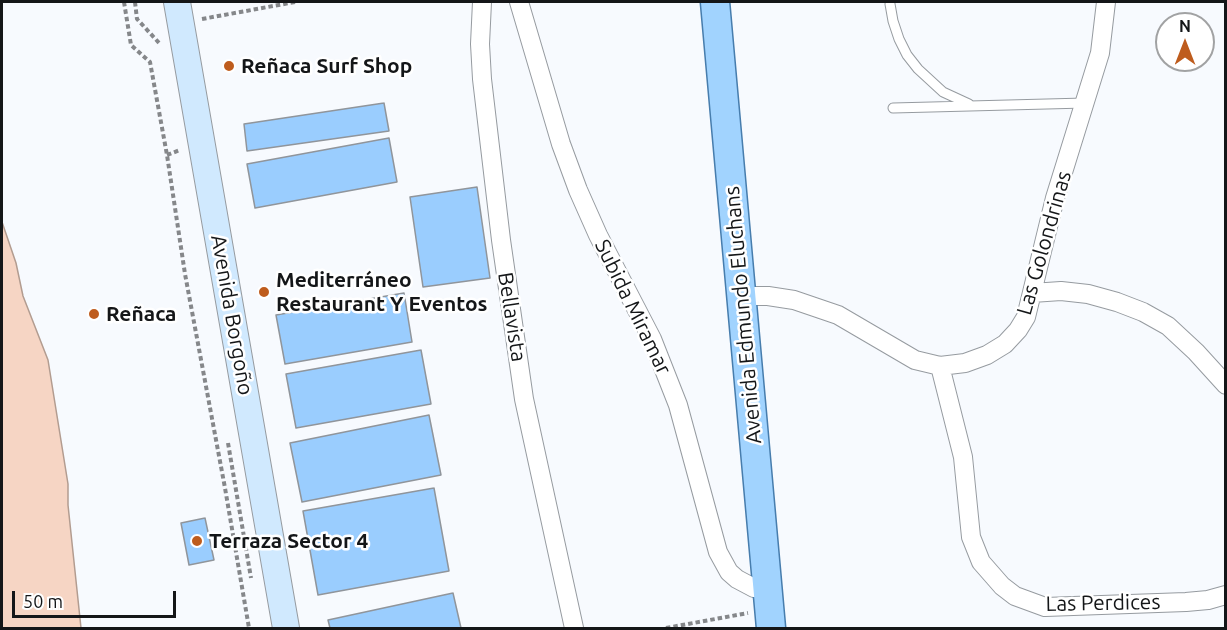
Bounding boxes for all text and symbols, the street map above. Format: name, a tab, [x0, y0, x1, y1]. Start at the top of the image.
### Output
north arrow	[1155, 12, 1215, 72]
text: N	[1179, 17, 1191, 35]
place label: Reñaca Surf Shop	[241, 53, 412, 79]
marker: Reñaca Surf Shop	[222, 59, 236, 73]
street label: Las Golondrinas	[1011, 168, 1077, 318]
street label: Avenida Edmundo Eluchans	[719, 185, 767, 445]
street label: Avenida Borgoño	[205, 233, 259, 397]
street label: Subida Miramar	[589, 235, 677, 379]
place label: Mediterráneo Restaurant Y Eventos	[276, 267, 488, 317]
street label: Bellavista	[492, 270, 532, 364]
marker: Mediterráneo Restaurant Y Eventos	[257, 285, 271, 299]
place label: Reñaca	[106, 301, 176, 327]
marker: Reñaca	[87, 307, 101, 321]
place label: Terraza Sector 4	[209, 528, 368, 554]
marker: Terraza Sector 4	[190, 534, 204, 548]
scale bar	[15, 579, 178, 617]
street label: Las Perdices	[1045, 589, 1161, 617]
text: 50 m	[23, 591, 63, 611]

